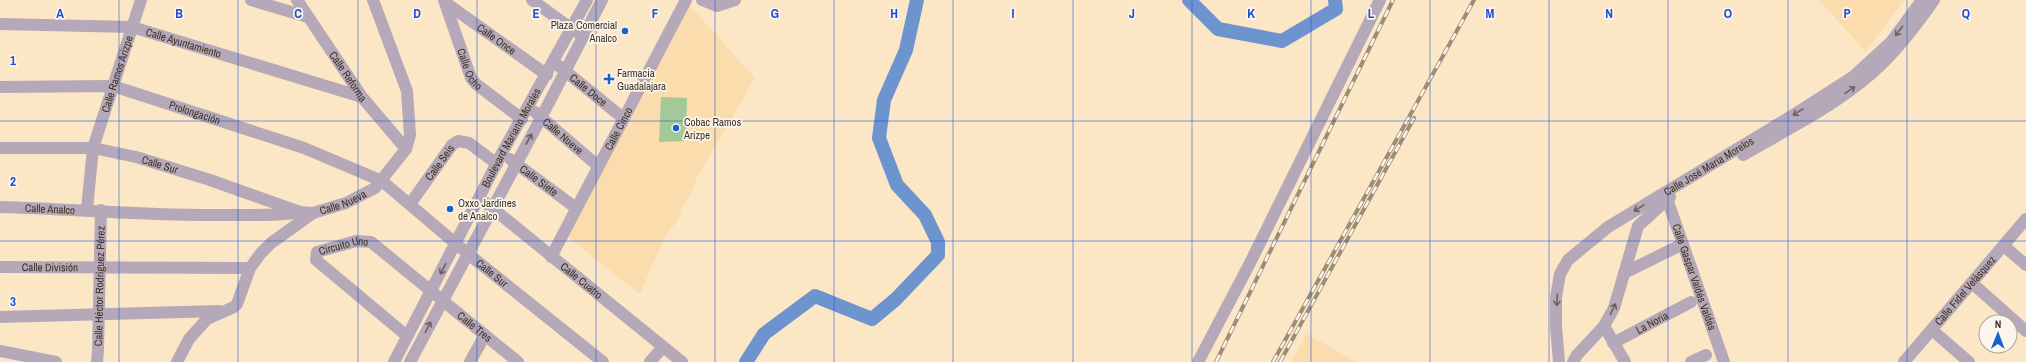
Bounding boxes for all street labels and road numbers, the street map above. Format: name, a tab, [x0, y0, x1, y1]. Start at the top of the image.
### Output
street label: Calle Once	[474, 20, 519, 58]
street label: Calle Ayuntamiento	[144, 25, 223, 61]
street label: Calle Ramos Arizpe	[98, 34, 136, 114]
street label: Calle Ocho	[454, 47, 485, 93]
street label: Calle Reforma	[326, 49, 370, 105]
street label: Calle Doce	[567, 71, 610, 109]
street label: Boulevard Mariano Morales	[478, 85, 544, 190]
street label: Prolongación	[167, 98, 222, 127]
street label: Calle Cinco	[601, 105, 635, 153]
street label: Calle Nueve	[540, 115, 586, 157]
street label: Calle José María Morelos	[1661, 133, 1757, 199]
street label: Calle Seis	[422, 141, 458, 183]
street label: Calle Sur	[140, 152, 180, 177]
street label: Calle Siete	[517, 162, 561, 199]
street label: Calle Nueva	[318, 187, 369, 218]
street label: Calle Analco	[25, 201, 75, 217]
street label: Calle Gaspar Valdés Valdés	[1669, 222, 1720, 333]
street label: Calle Héctor Rodríguez Pérez	[91, 225, 108, 346]
street label: Circuito Uno	[317, 234, 369, 258]
street label: Calle Fidel Velásquez	[1931, 252, 1999, 328]
street label: Calle Sur	[473, 256, 511, 290]
street label: Calle Cuatro	[558, 259, 605, 302]
street label: Calle División	[22, 260, 78, 274]
street label: Calle Tres	[454, 308, 495, 345]
street label: La Noria	[1633, 308, 1671, 337]

